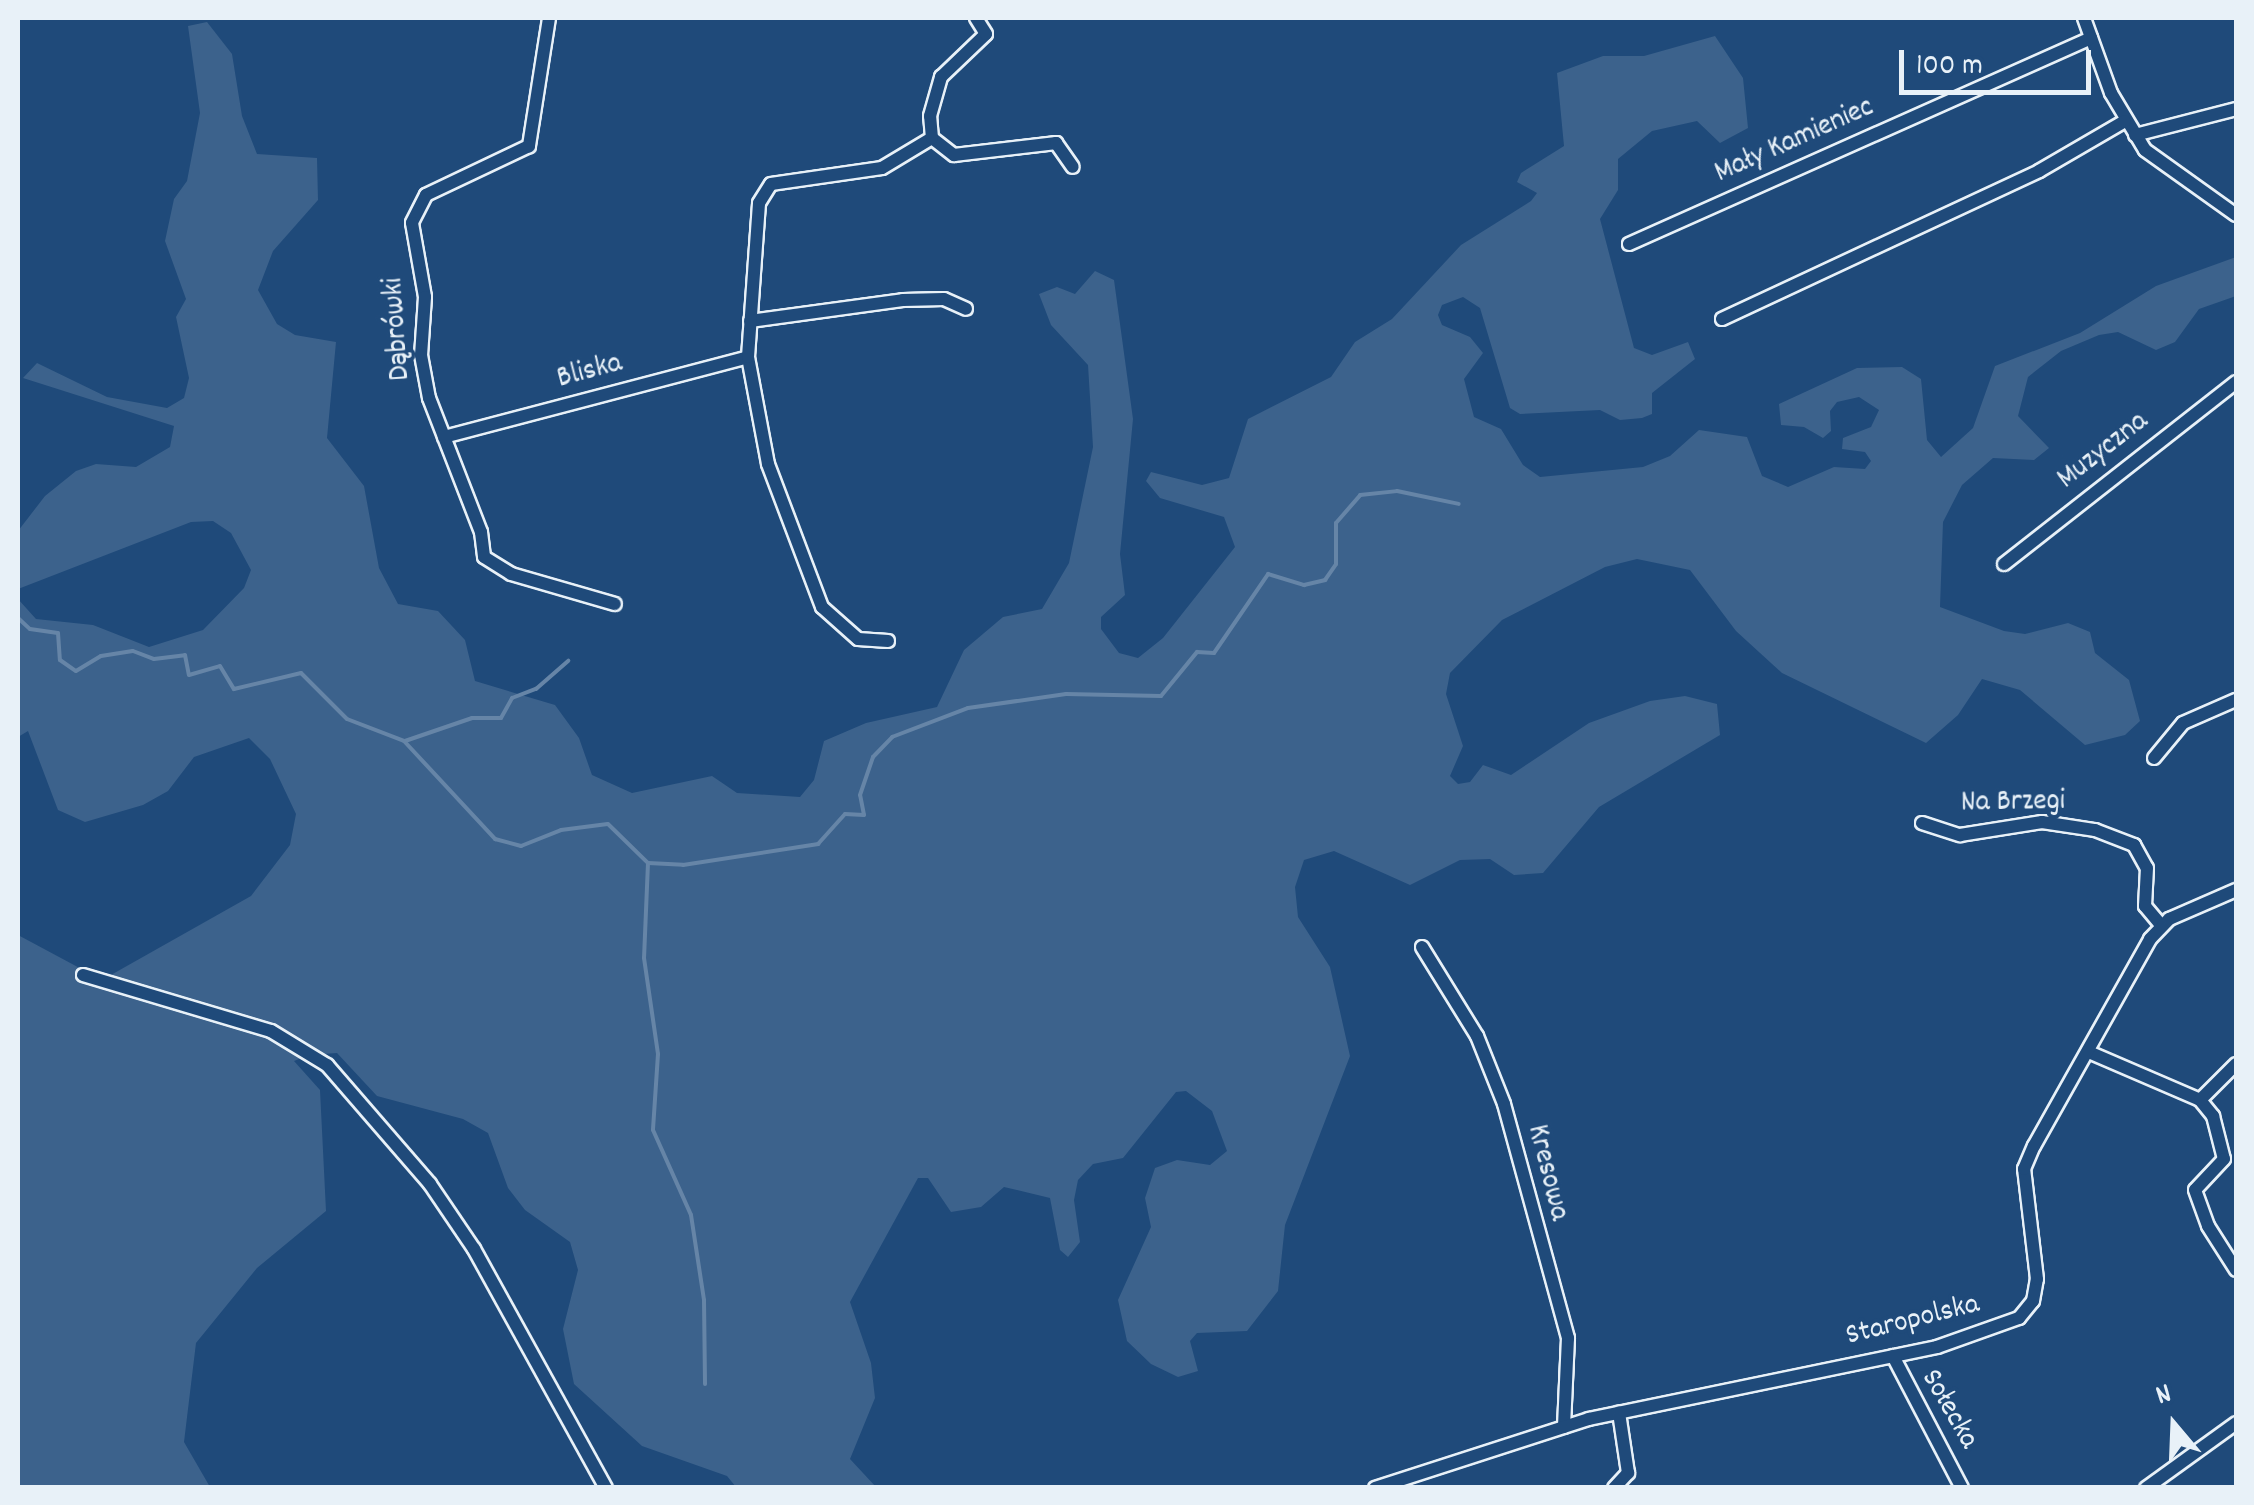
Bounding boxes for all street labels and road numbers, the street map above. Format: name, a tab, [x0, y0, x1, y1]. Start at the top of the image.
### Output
street label: Mały Kamieniec	[1710, 91, 1880, 193]
street label: Dąbrówki	[377, 276, 421, 382]
street label: Bliska	[554, 347, 626, 399]
street label: Muzyczna	[2051, 405, 2157, 499]
street label: Na Brzegi	[1961, 785, 2065, 823]
street label: Kresowa	[1517, 1121, 1575, 1225]
street label: Staropolska	[1843, 1288, 1983, 1356]
street label: Sołecka	[1911, 1364, 1985, 1456]

